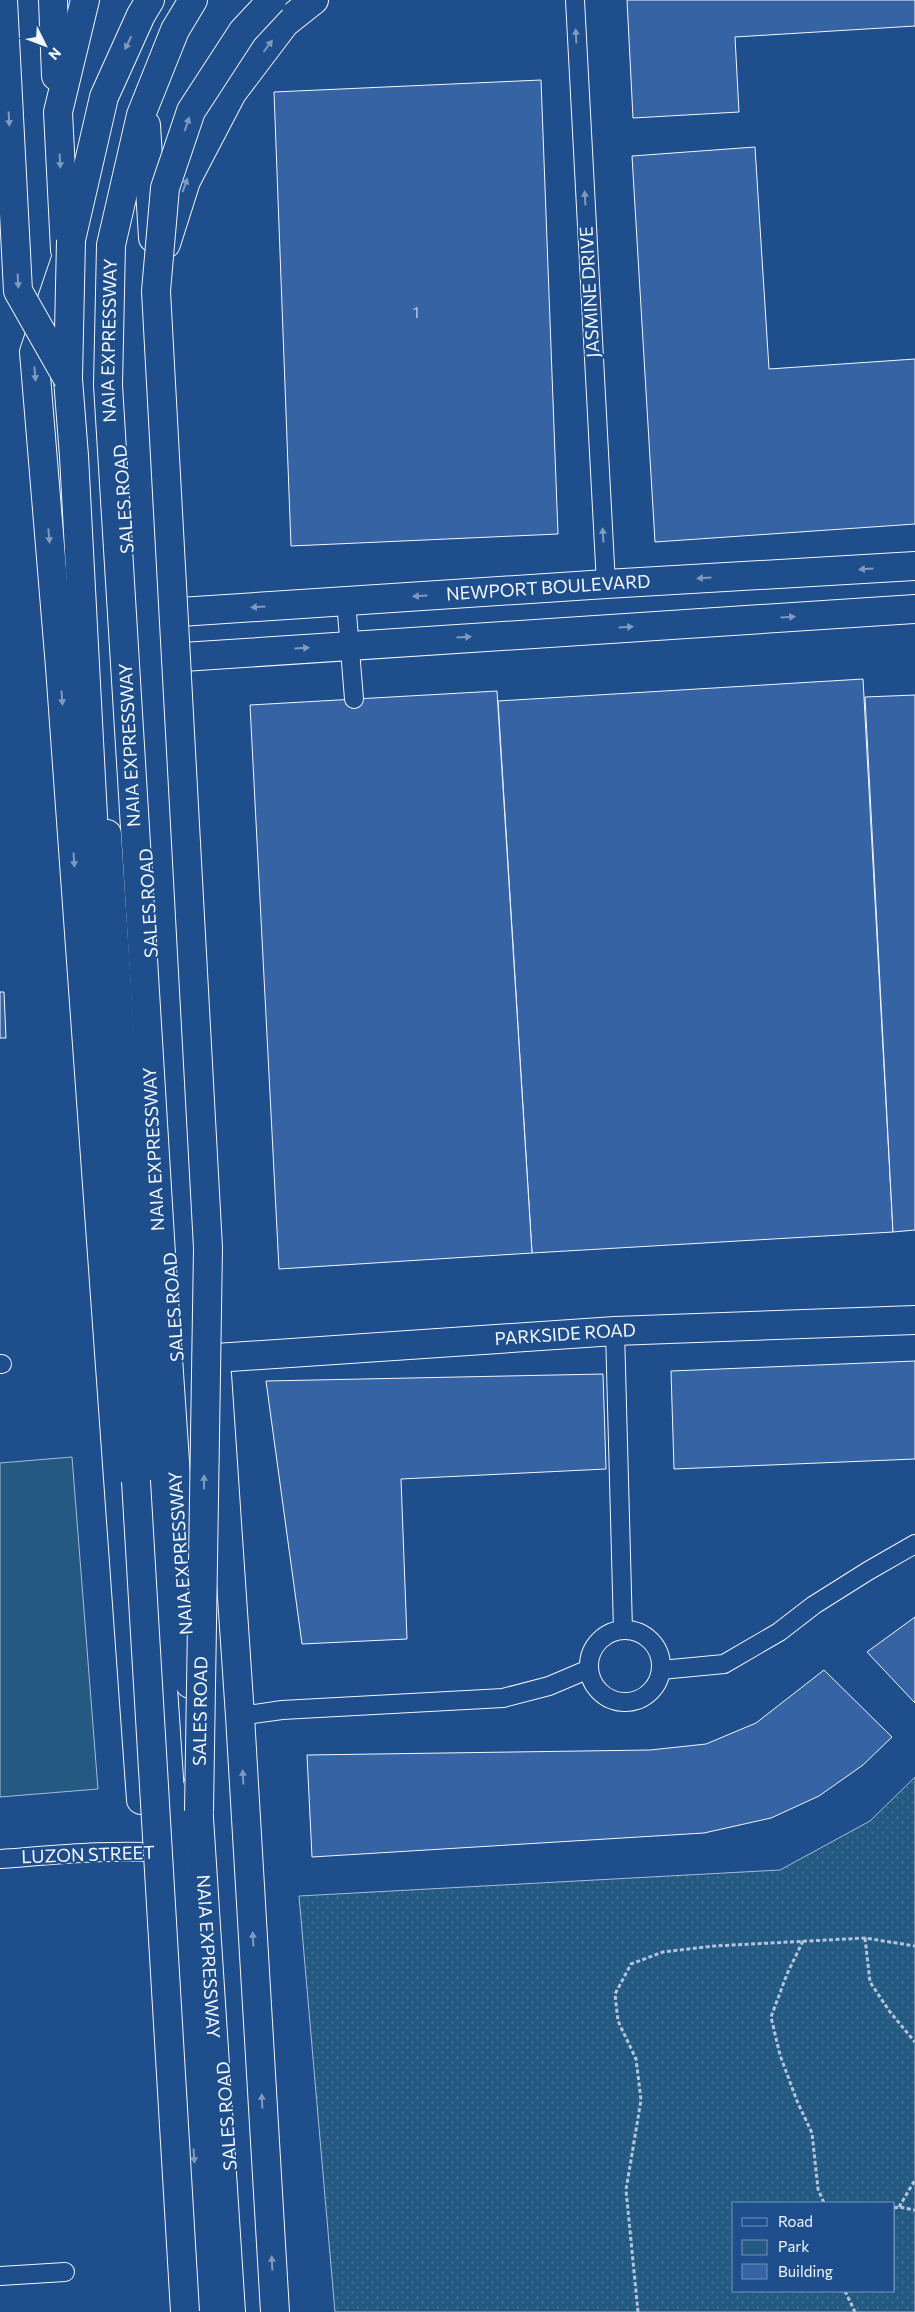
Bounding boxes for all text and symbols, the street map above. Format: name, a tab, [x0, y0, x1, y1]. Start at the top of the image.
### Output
north arrow	[20, 20, 70, 70]
one-way arrow	[572, 27, 580, 43]
one-way arrow	[124, 36, 132, 50]
one-way arrow	[263, 39, 273, 53]
text: N	[45, 44, 65, 64]
one-way arrow	[6, 111, 14, 127]
one-way arrow	[184, 116, 191, 131]
one-way arrow	[57, 153, 65, 169]
one-way arrow	[181, 177, 189, 192]
one-way arrow	[581, 190, 589, 206]
street label: JASMINE DRIVE	[575, 226, 603, 358]
street label: NAIA EXPRESSWAY	[96, 258, 121, 423]
one-way arrow	[14, 273, 22, 289]
house number: 1	[413, 303, 419, 321]
one-way arrow	[32, 366, 40, 382]
street label: SALES ROAD	[108, 444, 138, 555]
one-way arrow	[599, 527, 607, 543]
one-way arrow	[45, 528, 53, 544]
one-way arrow	[858, 566, 874, 574]
street label: NEWPORT BOULEVARD	[445, 569, 651, 604]
one-way arrow	[696, 575, 712, 583]
one-way arrow	[411, 592, 427, 600]
one-way arrow	[249, 603, 265, 611]
one-way arrow	[781, 613, 797, 621]
one-way arrow	[618, 623, 634, 631]
one-way arrow	[456, 633, 472, 641]
one-way arrow	[294, 644, 310, 652]
street label: NAIA EXPRESSWAY	[114, 662, 144, 828]
one-way arrow	[59, 690, 67, 706]
street label: SALES ROAD	[134, 848, 162, 958]
one-way arrow	[70, 852, 78, 868]
street label: NAIA EXPRESSWAY	[138, 1066, 168, 1232]
street label: SALES ROAD	[158, 1252, 188, 1363]
street label: PARKSIDE ROAD	[494, 1318, 636, 1349]
street label: NAIA EXPRESSWAY	[163, 1470, 197, 1636]
one-way arrow	[201, 1474, 209, 1490]
street label: SALES ROAD	[188, 1656, 211, 1766]
one-way arrow	[239, 1768, 247, 1784]
street label: LUZON STREET	[21, 1841, 155, 1867]
street label: NAIA EXPRESSWAY	[193, 1874, 225, 2040]
one-way arrow	[248, 1931, 256, 1947]
street label: SALES ROAD	[211, 2061, 241, 2172]
one-way arrow	[258, 2093, 266, 2109]
one-way arrow	[190, 2149, 198, 2165]
legend	[732, 2202, 895, 2292]
text: Road	[778, 2212, 813, 2230]
text: Park	[778, 2237, 809, 2255]
one-way arrow	[267, 2255, 275, 2271]
text: Building	[778, 2262, 833, 2280]

